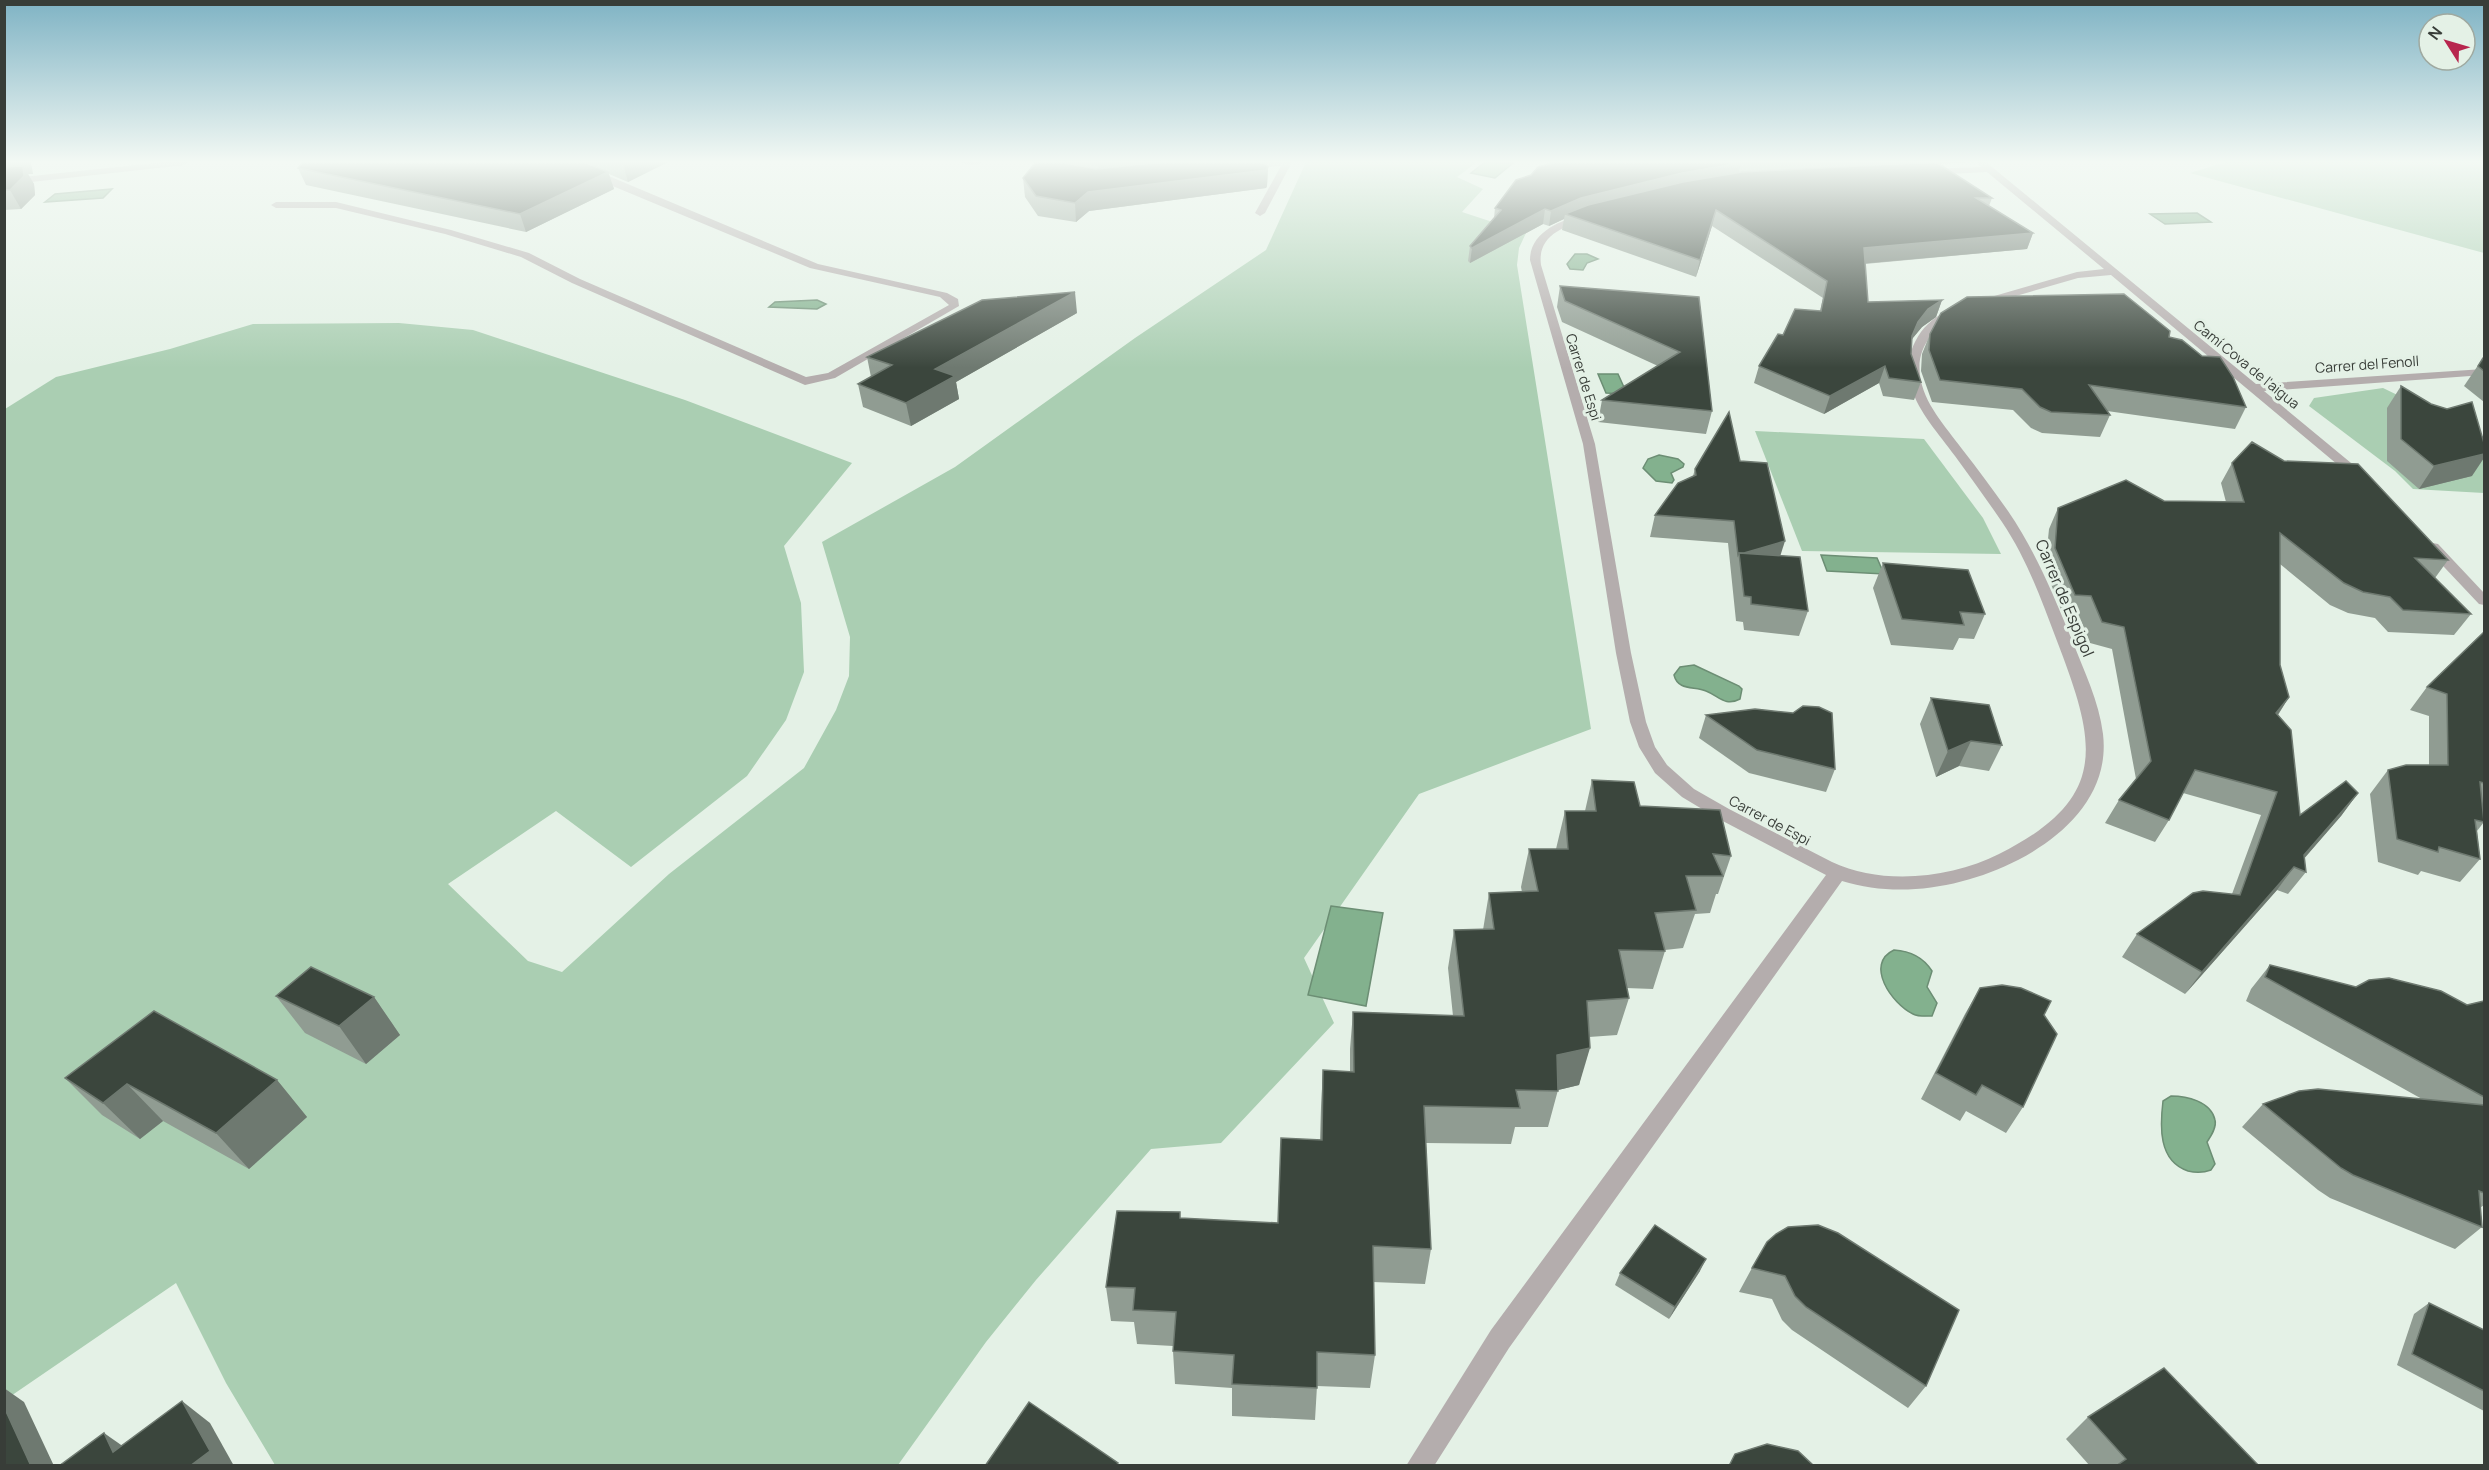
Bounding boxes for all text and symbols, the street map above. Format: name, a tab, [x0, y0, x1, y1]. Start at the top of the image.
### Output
north arrow	[2417, 12, 2477, 72]
text: N	[2423, 22, 2447, 44]
street label: Camí Cova de l'aigua	[2190, 315, 2304, 413]
street label: Carrer de Espi	[1562, 331, 1606, 423]
street label: Carrer del Fenoll	[2314, 351, 2420, 377]
street label: Carrer de Espigol	[2030, 536, 2100, 660]
street label: Carrer de Espi	[1726, 790, 1814, 850]

